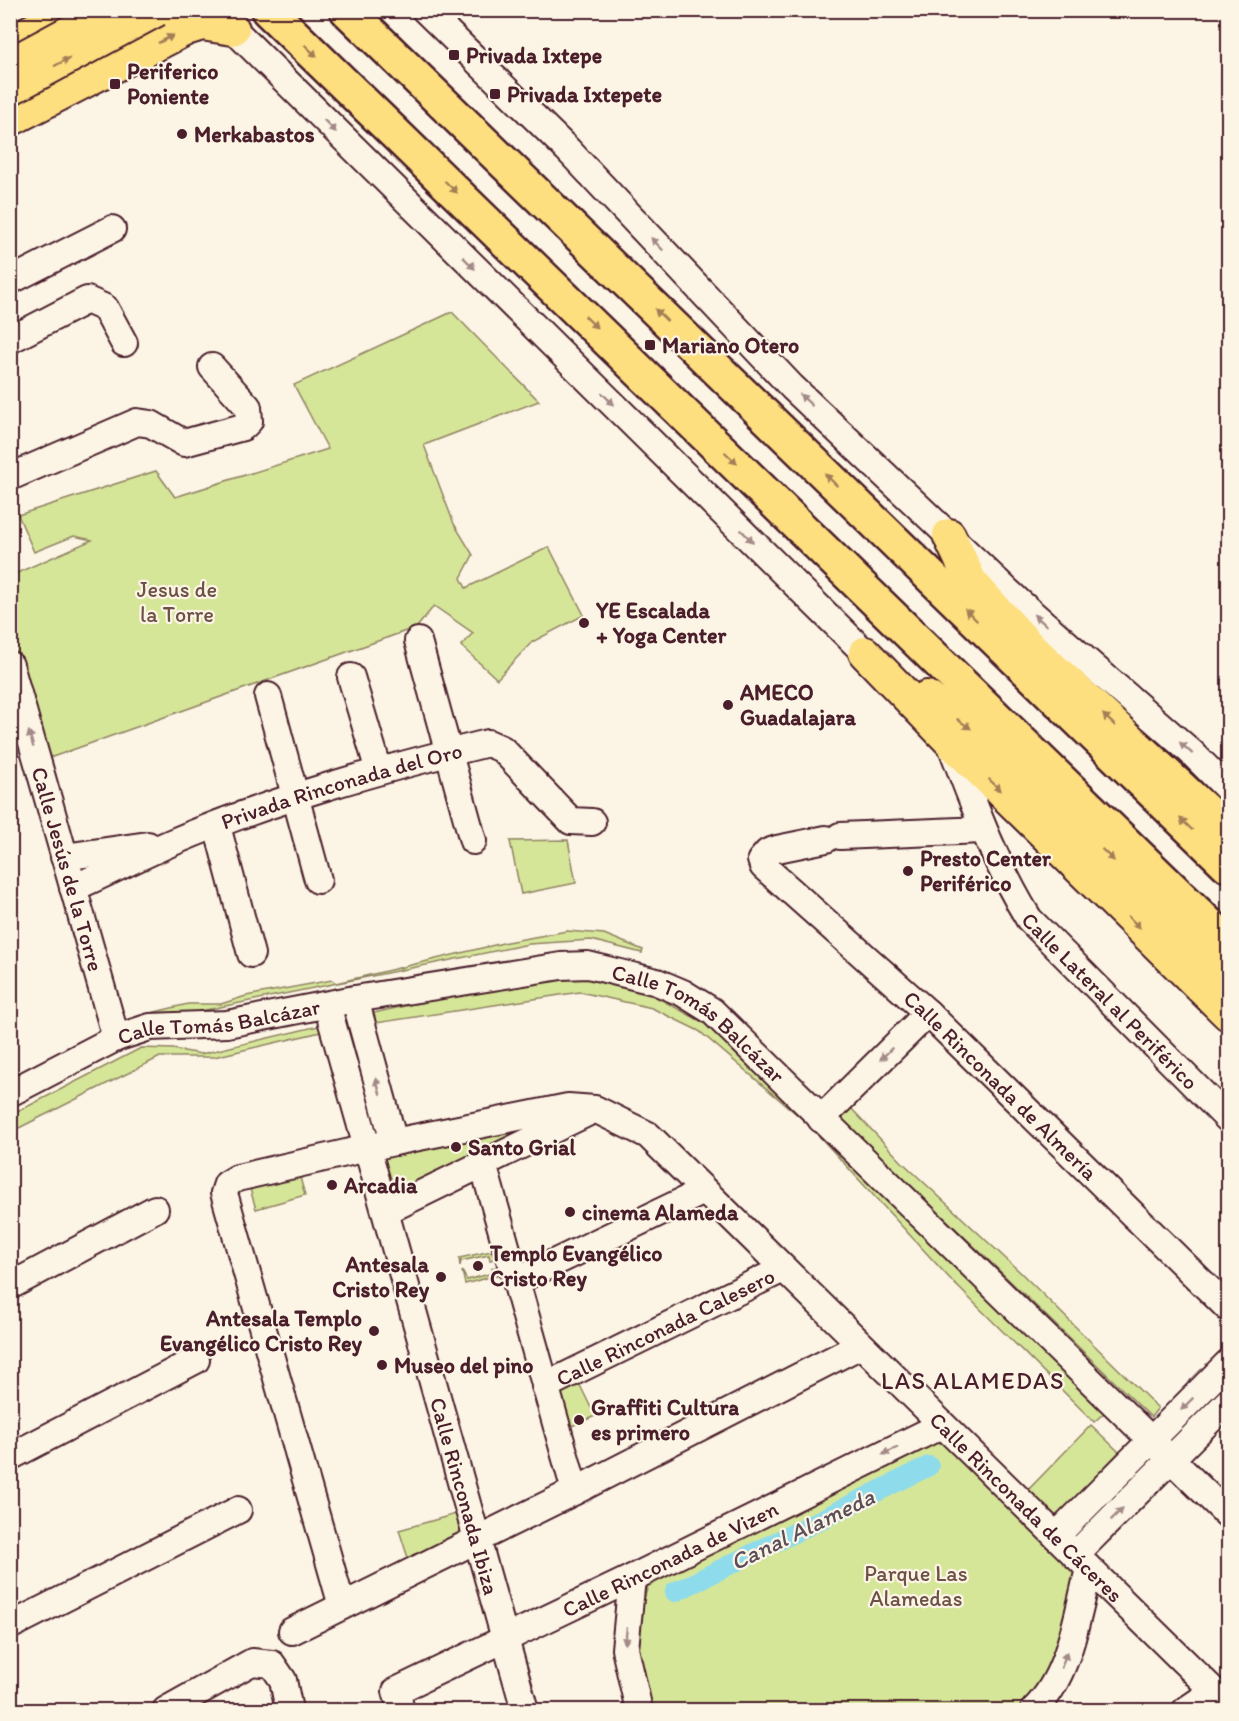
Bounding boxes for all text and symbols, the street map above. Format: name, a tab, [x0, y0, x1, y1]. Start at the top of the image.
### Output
one-way arrow	[158, 34, 175, 44]
place label: Privada Ixtepe	[466, 42, 602, 69]
one-way arrow	[303, 44, 318, 58]
marker: Privada Ixtepe	[447, 48, 461, 62]
one-way arrow	[54, 57, 71, 67]
place label: Periferico Poniente	[127, 58, 219, 110]
marker: Periferico Poniente	[108, 77, 122, 91]
place label: Privada Ixtepete	[507, 81, 662, 108]
marker: Privada Ixtepete	[488, 87, 502, 101]
one-way arrow	[323, 118, 337, 133]
place label: Merkabastos	[194, 121, 315, 148]
marker: Merkabastos	[175, 127, 189, 141]
one-way arrow	[443, 180, 458, 194]
one-way arrow	[650, 237, 664, 251]
one-way arrow	[462, 255, 476, 270]
one-way arrow	[653, 308, 668, 322]
one-way arrow	[583, 315, 597, 329]
place label: Mariano Otero	[662, 332, 799, 359]
marker: Mariano Otero	[643, 338, 657, 352]
one-way arrow	[600, 392, 614, 406]
one-way arrow	[800, 393, 814, 407]
one-way arrow	[723, 451, 738, 465]
one-way arrow	[824, 473, 838, 487]
one-way arrow	[739, 529, 753, 543]
park label: Jesus de la Torre	[137, 576, 217, 628]
place label: YE Escalada + Yoga Center	[595, 597, 727, 649]
one-way arrow	[965, 609, 979, 623]
one-way arrow	[1033, 614, 1048, 627]
marker: YE Escalada + Yoga Center	[577, 616, 591, 630]
place label: AMECO Guadalajara	[739, 679, 856, 731]
marker: AMECO Guadalajara	[721, 698, 735, 712]
one-way arrow	[1101, 713, 1116, 727]
one-way arrow	[956, 718, 972, 730]
one-way arrow	[26, 730, 35, 748]
street label: Privada Rinconada del Oro	[217, 736, 465, 835]
one-way arrow	[1179, 741, 1194, 755]
street label: Calle Jesús de la Torre	[26, 764, 110, 974]
one-way arrow	[987, 778, 1002, 792]
one-way arrow	[1180, 818, 1194, 832]
place label: Presto Center Periférico	[920, 845, 1052, 897]
one-way arrow	[1101, 848, 1116, 862]
marker: Presto Center Periférico	[901, 864, 915, 878]
street label: Calle Lateral al Periférico	[1016, 906, 1204, 1095]
one-way arrow	[1126, 914, 1140, 928]
street label: Calle Tomás Balcázar	[609, 958, 791, 1089]
street label: Calle Rinconada de Almería	[898, 985, 1104, 1186]
street label: Calle Tomás Balcázar	[114, 993, 323, 1050]
one-way arrow	[880, 1047, 894, 1061]
one-way arrow	[373, 1076, 383, 1095]
place label: Santo Grial	[468, 1134, 577, 1161]
marker: Santo Grial	[449, 1140, 463, 1154]
place label: Arcadia	[343, 1172, 418, 1199]
marker: Arcadia	[325, 1178, 339, 1192]
place label: cinema Alameda	[582, 1199, 739, 1226]
marker: cinema Alameda	[563, 1205, 577, 1219]
place label: Templo Evangélico Cristo Rey	[489, 1240, 662, 1292]
place label: Antesala Cristo Rey	[332, 1251, 430, 1303]
marker: Templo Evangélico Cristo Rey	[471, 1259, 485, 1273]
street label: Calle Rinconada Calesero	[551, 1262, 779, 1392]
marker: Antesala Cristo Rey	[434, 1270, 448, 1284]
place label: Antesala Templo Evangélico Cristo Rey	[160, 1305, 363, 1357]
marker: Antesala Templo Evangélico Cristo Rey	[367, 1324, 381, 1338]
place label: Museo del pino	[394, 1352, 533, 1379]
marker: Museo del pino	[375, 1358, 389, 1372]
district label: LAS ALAMEDAS	[881, 1366, 1065, 1395]
street label: Calle Rinconada Ibiza	[424, 1394, 506, 1598]
place label: Graffiti Cultura es primero	[591, 1394, 739, 1446]
one-way arrow	[1181, 1397, 1195, 1411]
street label: Calle Rinconada de Cáceres	[924, 1406, 1129, 1608]
marker: Graffiti Cultura es primero	[572, 1413, 586, 1427]
one-way arrow	[881, 1446, 898, 1456]
water label: Canal Alameda	[725, 1481, 880, 1576]
street label: Calle Rinconada de Vizen	[558, 1494, 783, 1623]
one-way arrow	[1109, 1507, 1123, 1521]
park label: Parque Las Alamedas	[864, 1560, 968, 1612]
one-way arrow	[622, 1627, 631, 1646]
one-way arrow	[1059, 1651, 1069, 1669]

